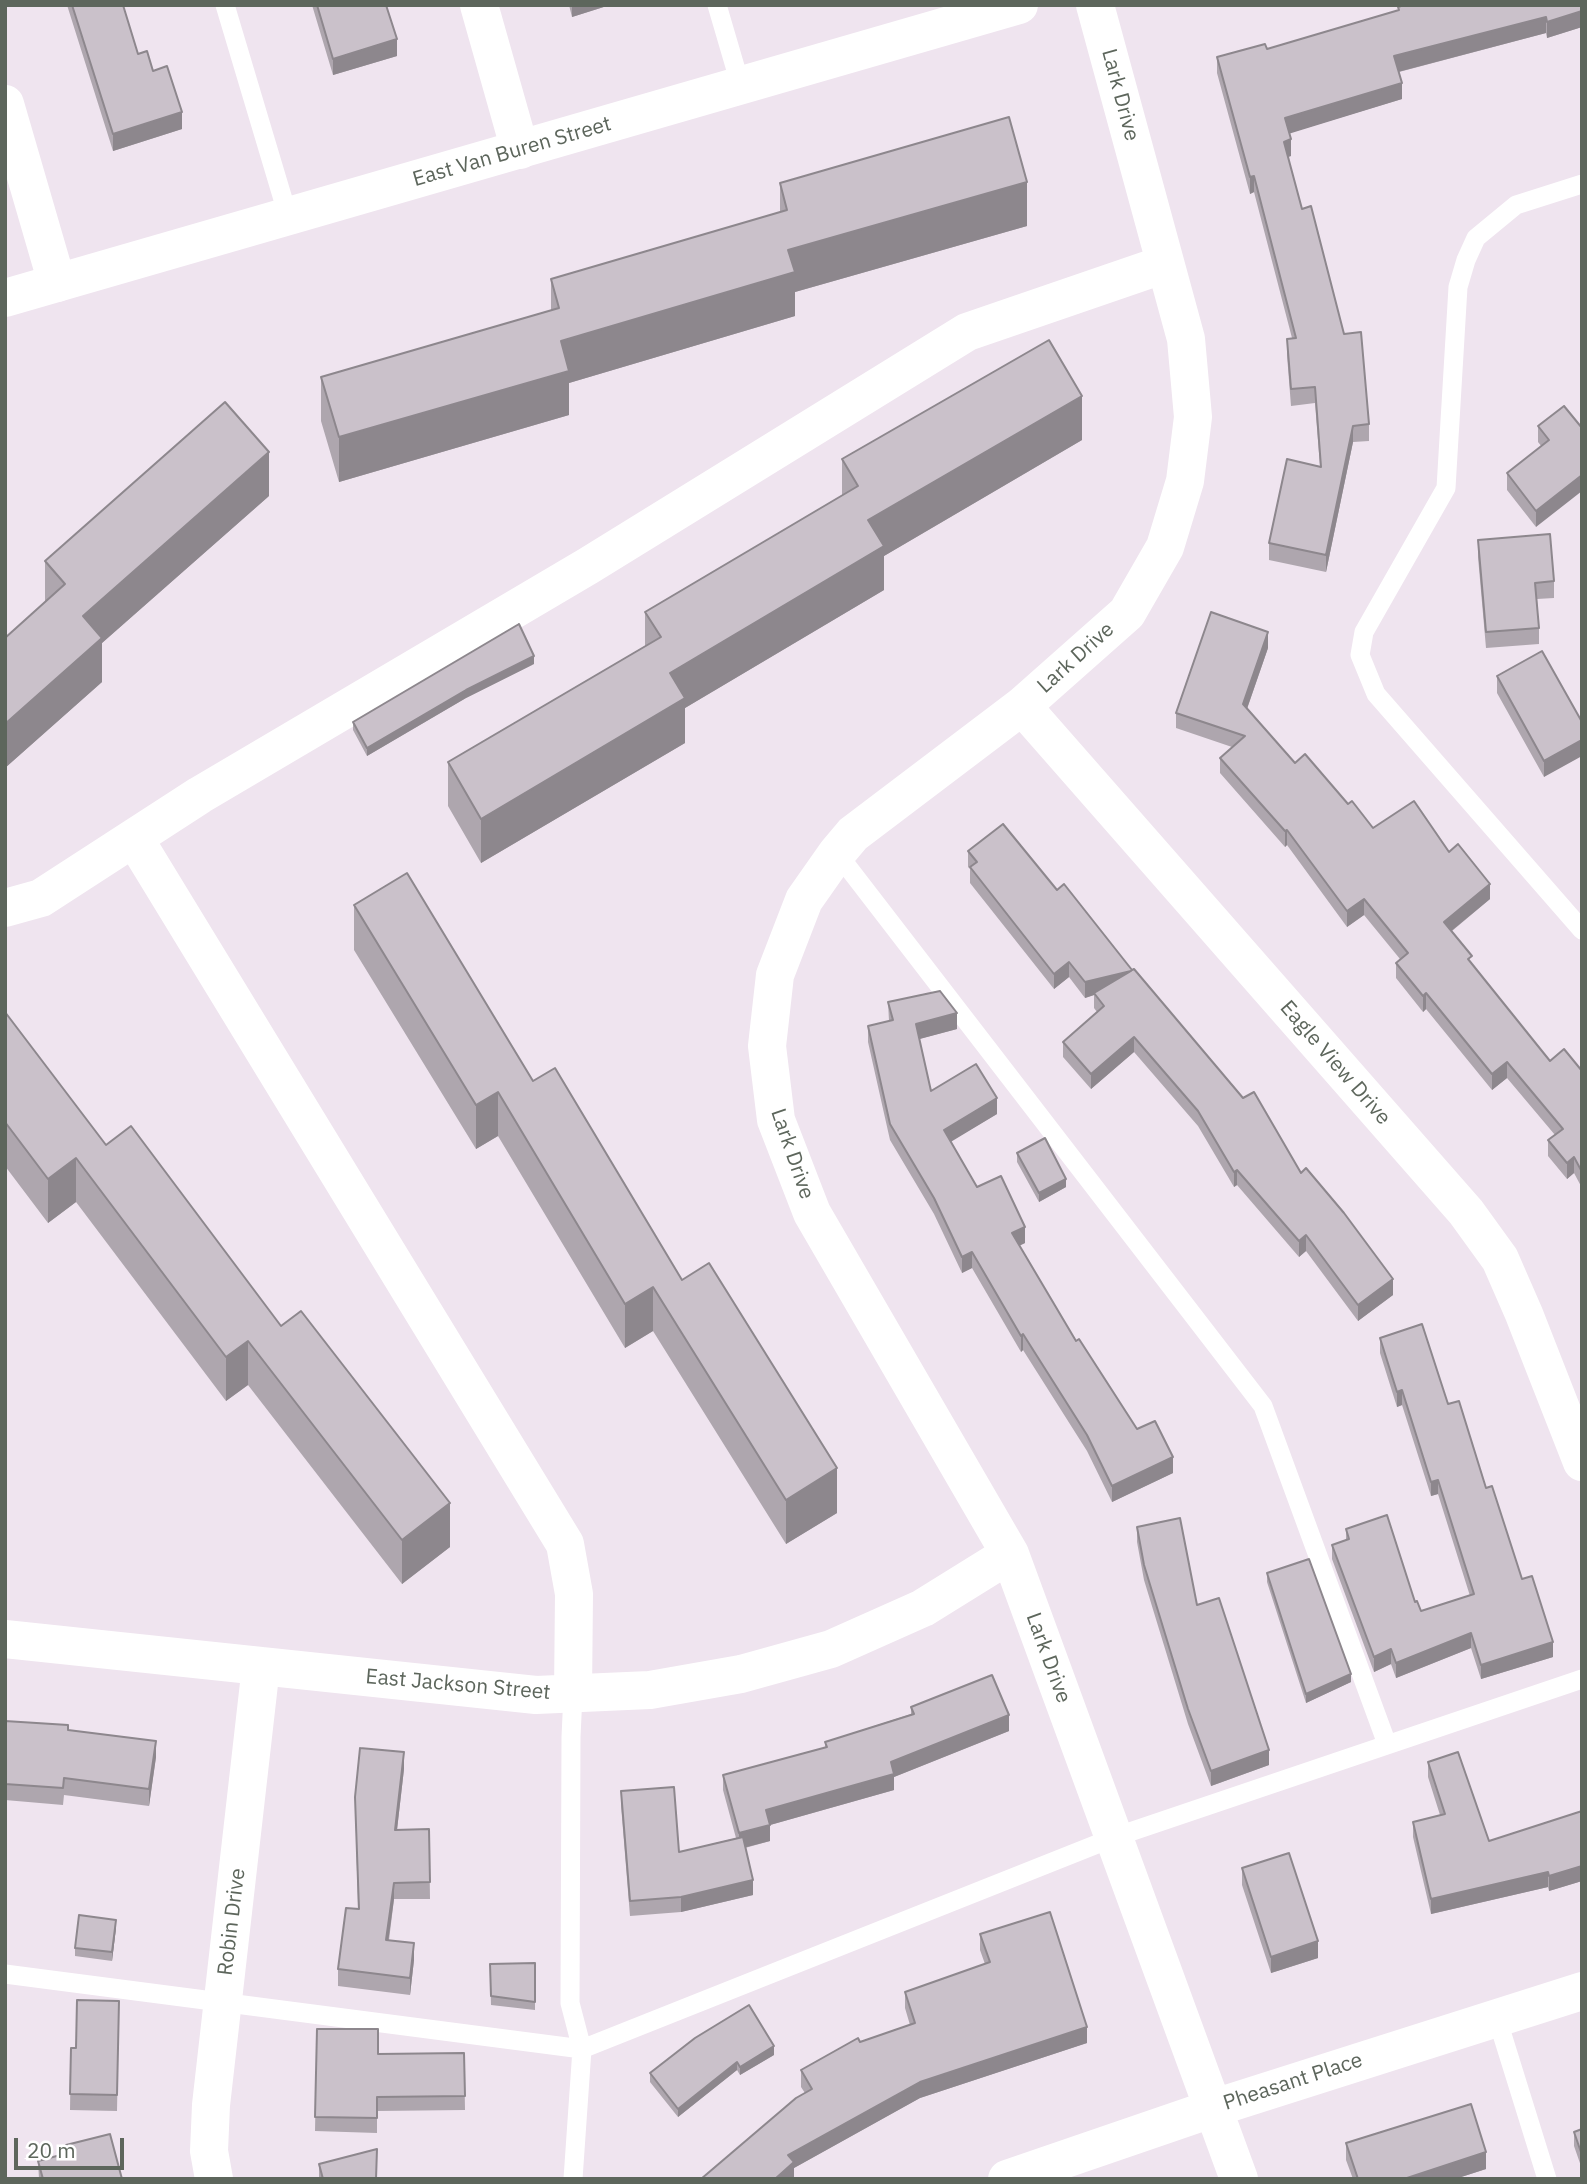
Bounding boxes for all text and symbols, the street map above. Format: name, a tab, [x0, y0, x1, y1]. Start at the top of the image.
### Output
street label: Lark Drive	[1096, 46, 1144, 144]
street label: East Van Buren Street	[410, 112, 614, 192]
street label: Lark Drive	[1033, 617, 1119, 699]
street label: Eagle View Drive	[1274, 996, 1396, 1130]
street label: Lark Drive	[765, 1105, 819, 1203]
street label: Lark Drive	[1020, 1609, 1076, 1707]
street label: East Jackson Street	[364, 1664, 552, 1706]
street label: Robin Drive	[213, 1867, 251, 1977]
street label: Pheasant Place	[1220, 2048, 1366, 2116]
scale bar	[18, 2124, 128, 2168]
text: 20 m	[27, 2136, 76, 2164]

